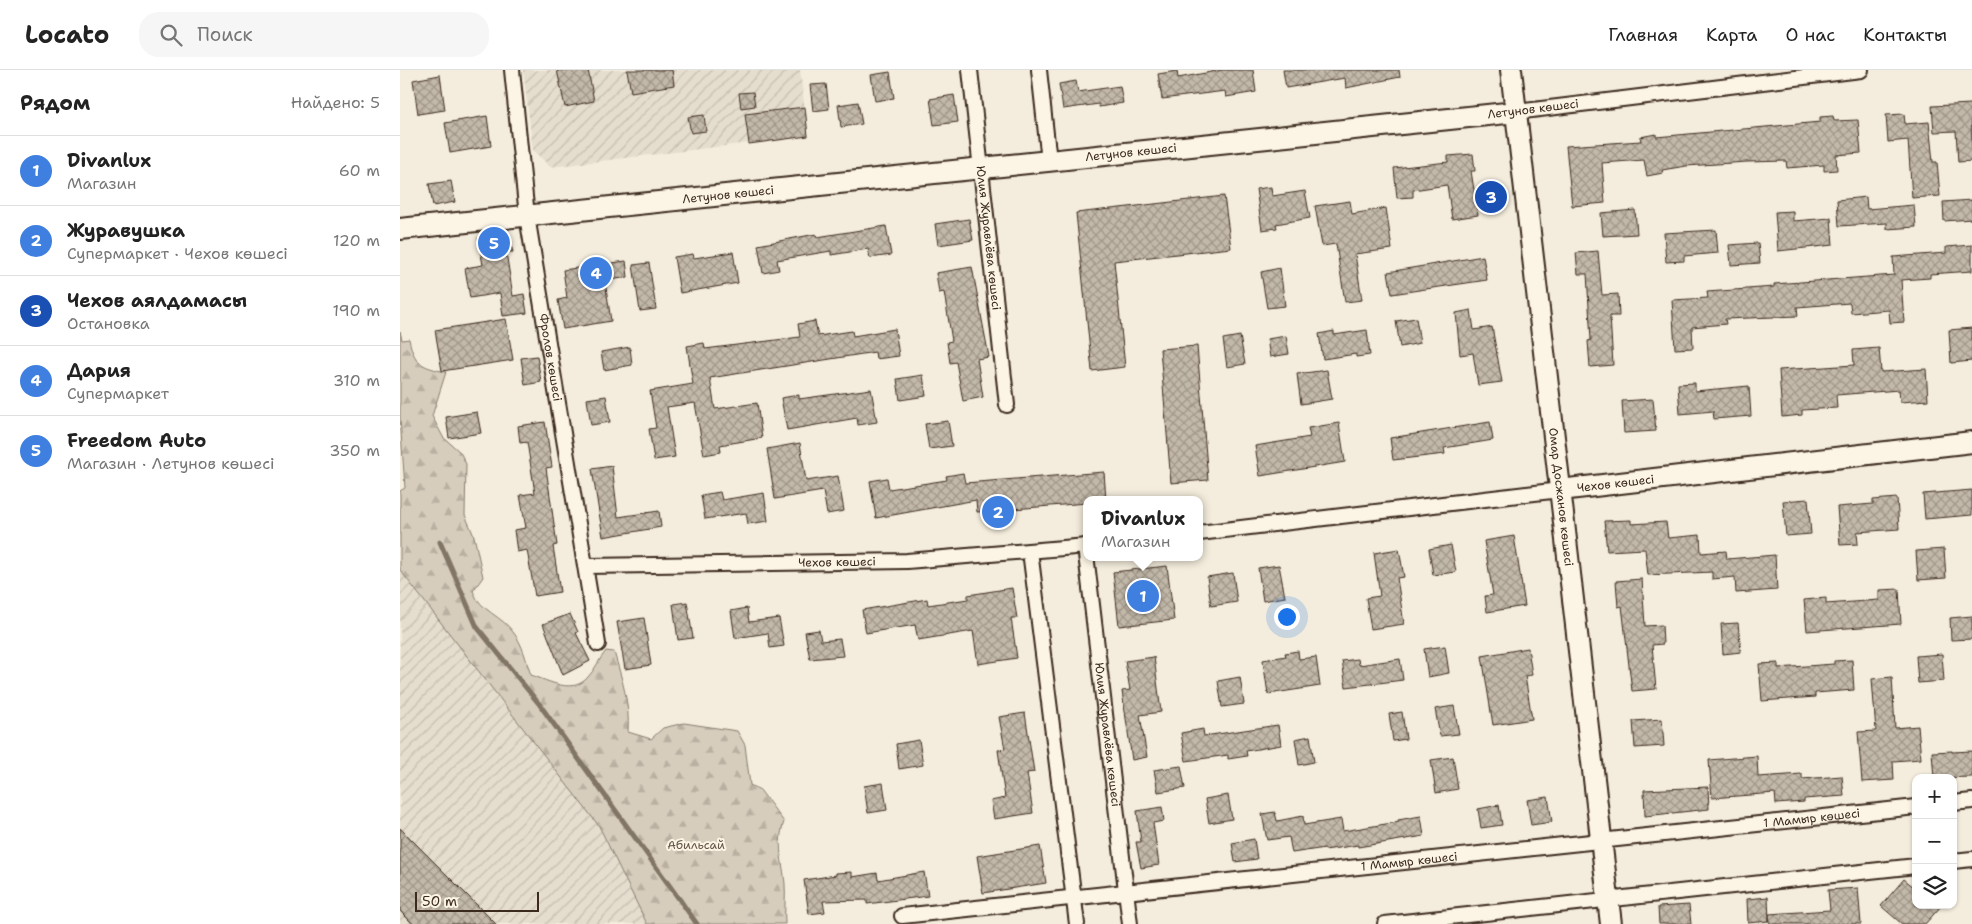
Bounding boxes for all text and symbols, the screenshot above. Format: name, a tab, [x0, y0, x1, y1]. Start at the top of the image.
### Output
search box	[139, 12, 489, 57]
text: Locato	[25, 19, 109, 51]
icon: search	[157, 21, 185, 49]
text: Поиск	[197, 22, 253, 47]
text: Главная	[1608, 23, 1678, 47]
text: Карта	[1706, 23, 1758, 47]
text: О нас	[1786, 23, 1835, 47]
text: Контакты	[1863, 23, 1947, 47]
text: Рядом	[20, 89, 90, 117]
text: Найдено: 5	[291, 92, 380, 113]
street label: Летунов көшесі	[1486, 95, 1580, 123]
street label: Летунов көшесі	[1084, 140, 1178, 165]
text: Divanlux	[67, 148, 151, 173]
text: 1	[32, 160, 40, 181]
text: 60 m	[339, 160, 380, 181]
street label: Юлия Журавлёва көшесі	[973, 165, 1004, 311]
text: Магазин	[67, 173, 136, 194]
pin: 3	[1475, 178, 1507, 216]
street label: Летунов көшесі	[682, 182, 775, 207]
text: Журавушка	[67, 218, 185, 243]
pin: 5	[478, 224, 510, 262]
text: 2	[30, 230, 42, 251]
text: 120 m	[333, 230, 380, 251]
text: Супермаркет · Чехов көшесі	[67, 243, 288, 264]
pin: 4	[580, 254, 612, 292]
text: Чехов аялдамасы	[67, 288, 247, 313]
text: 3	[30, 300, 42, 321]
text: 190 m	[333, 300, 380, 321]
street label: Фролов көшесі	[535, 312, 566, 402]
text: Остановка	[67, 313, 150, 334]
text: Дария	[67, 358, 131, 383]
text: 4	[30, 370, 42, 391]
text: 310 m	[333, 370, 380, 391]
text: Супермаркет	[67, 383, 169, 404]
street label: Омар Досжанов көшесі	[1545, 427, 1577, 567]
text: Freedom Auto	[67, 428, 206, 453]
text: 5	[31, 440, 41, 461]
text: 350 m	[329, 440, 380, 461]
text: Магазин · Летунов көшесі	[67, 453, 274, 474]
street label: Чехов көшесі	[1576, 471, 1655, 496]
pin: 2	[982, 493, 1014, 531]
popup	[1083, 496, 1203, 561]
text: Divanlux	[1101, 506, 1185, 531]
text: Магазин	[1101, 531, 1170, 552]
street label: Чехов көшесі	[798, 553, 876, 571]
pin: 1	[1127, 577, 1159, 615]
your location	[1274, 604, 1300, 630]
street label: Юлия Журавлёва көшесі	[1091, 662, 1124, 808]
map controls	[1912, 774, 1957, 909]
button: +	[1912, 774, 1957, 819]
street label: 1 Мамыр көшесі	[1763, 805, 1861, 831]
button: −	[1912, 819, 1957, 864]
park label: Абильсай	[667, 837, 725, 853]
street label: 1 Мамыр көшесі	[1360, 848, 1458, 875]
button: layers	[1912, 864, 1957, 909]
scale bar	[415, 889, 539, 912]
text: 50 m	[422, 892, 457, 910]

